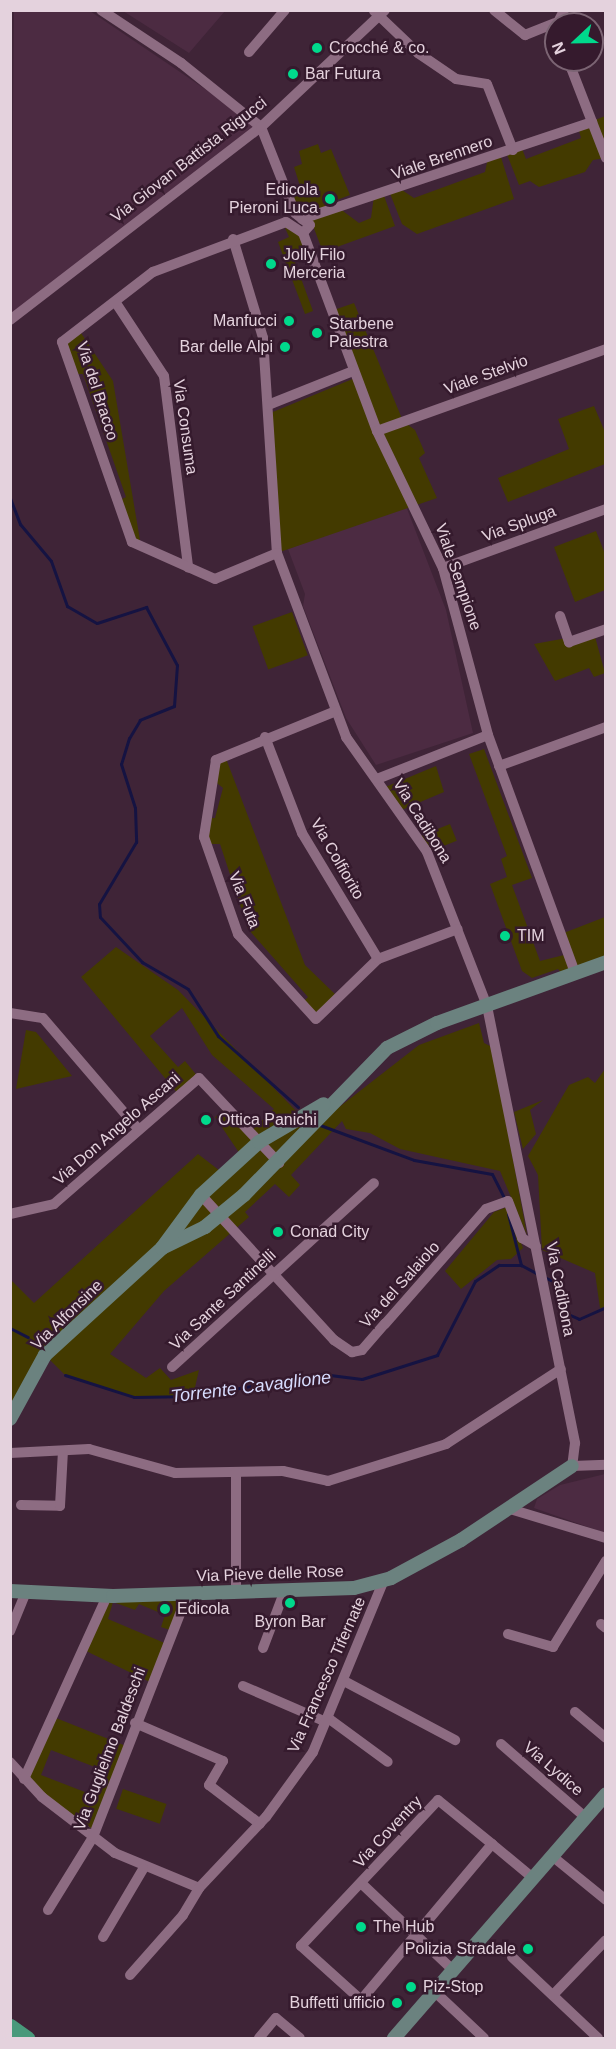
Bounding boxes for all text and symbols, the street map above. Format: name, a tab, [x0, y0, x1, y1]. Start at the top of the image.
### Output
north arrow	[544, 12, 604, 72]
place label: Crocché & co.	[329, 38, 429, 58]
text: N	[549, 40, 569, 57]
marker: Crocché & co.	[310, 41, 324, 55]
place label: Bar Futura	[305, 64, 381, 84]
marker: Bar Futura	[286, 67, 300, 81]
street label: Via Giovan Battista Rigucci	[107, 93, 271, 227]
street label: Viale Brennero	[389, 132, 495, 184]
place label: Edicola Pieroni Luca	[229, 180, 318, 218]
marker: Edicola Pieroni Luca	[323, 192, 337, 206]
place label: Jolly Filo Merceria	[283, 245, 345, 283]
marker: Jolly Filo Merceria	[264, 257, 278, 271]
place label: Manfucci	[213, 311, 277, 331]
marker: Manfucci	[282, 314, 296, 328]
place label: Starbene Palestra	[329, 314, 394, 352]
marker: Starbene Palestra	[310, 326, 324, 340]
place label: Bar delle Alpi	[179, 337, 273, 357]
street label: Via del Bracco	[72, 339, 122, 443]
marker: Bar delle Alpi	[278, 340, 292, 354]
street label: Viale Stelvio	[441, 351, 531, 399]
street label: Via Consuma	[169, 378, 201, 476]
street label: Via Spluga	[479, 502, 559, 546]
street label: Viale Sempione	[431, 521, 485, 633]
street label: Via Cadibona	[388, 775, 456, 867]
street label: Via Colfiorito	[306, 815, 368, 903]
street label: Via Futa	[224, 869, 264, 931]
place label: TIM	[517, 926, 545, 946]
marker: TIM	[498, 929, 512, 943]
street label: Via Don Angelo Ascani	[49, 1068, 185, 1190]
place label: Ottica Panichi	[218, 1110, 317, 1130]
marker: Ottica Panichi	[199, 1113, 213, 1127]
place label: Conad City	[290, 1222, 369, 1242]
marker: Conad City	[271, 1225, 285, 1239]
street label: Via del Salaiolo	[356, 1238, 444, 1332]
street label: Via Cadibona	[541, 1240, 579, 1338]
street label: Via Sante Santinelli	[166, 1246, 280, 1354]
street label: Via Alfonsine	[27, 1276, 107, 1354]
water label: Torrente Cavaglione	[170, 1366, 332, 1408]
street label: Via Pieve delle Rose	[196, 1562, 344, 1586]
street label: Via Francesco Tifernate	[284, 1594, 370, 1756]
marker: Byron Bar	[283, 1596, 297, 1610]
place label: Edicola	[177, 1599, 229, 1619]
marker: Edicola	[158, 1602, 172, 1616]
place label: Byron Bar	[254, 1612, 326, 1632]
street label: Via Guglielmo Baldeschi	[70, 1665, 150, 1833]
street label: Via Lydice	[519, 1738, 587, 1800]
street label: Via Coventry	[350, 1792, 426, 1872]
place label: The Hub	[373, 1917, 434, 1937]
marker: The Hub	[354, 1920, 368, 1934]
place label: Polizia Stradale	[405, 1939, 516, 1959]
marker: Polizia Stradale	[521, 1942, 535, 1956]
place label: Piz-Stop	[423, 1977, 483, 1997]
marker: Piz-Stop	[404, 1980, 418, 1994]
place label: Buffetti ufficio	[290, 1993, 385, 2013]
marker: Buffetti ufficio	[390, 1996, 404, 2010]

